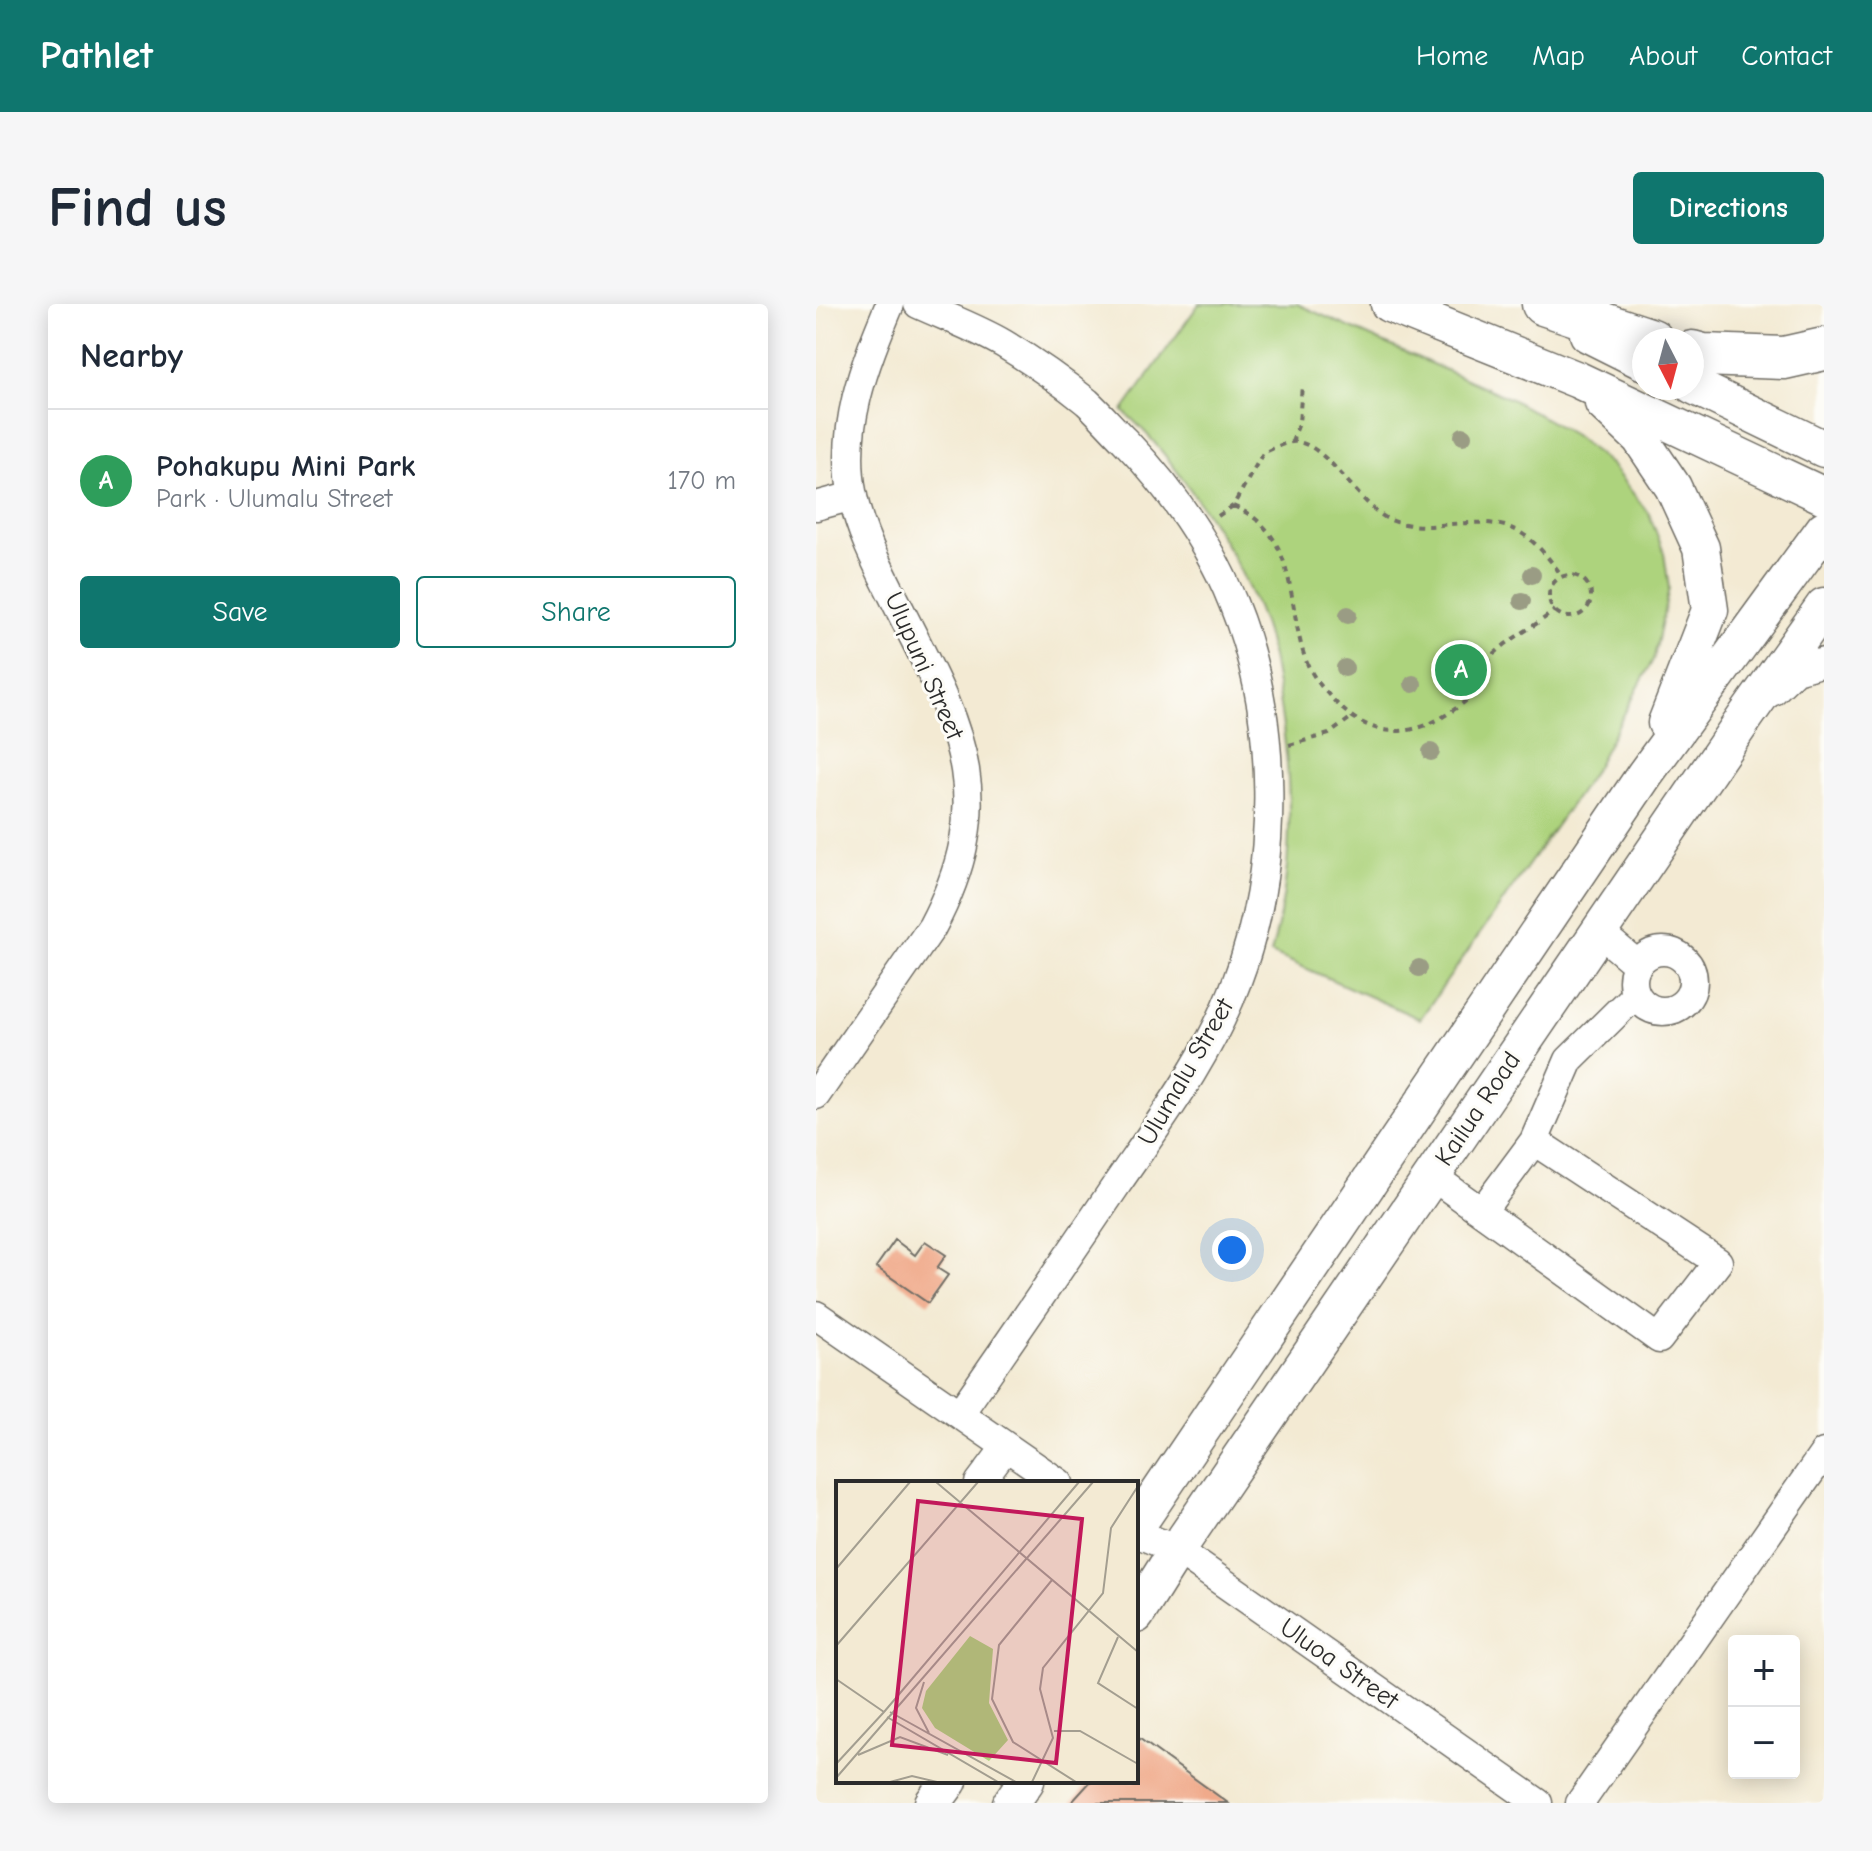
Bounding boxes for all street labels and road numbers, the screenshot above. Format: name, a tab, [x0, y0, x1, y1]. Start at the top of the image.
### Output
street label: Ulupuni Street	[878, 588, 970, 746]
street label: Ulumalu Street	[1132, 992, 1241, 1151]
street label: Kailua Road	[1429, 1046, 1527, 1172]
street label: Uluoa Street	[1274, 1612, 1405, 1717]

